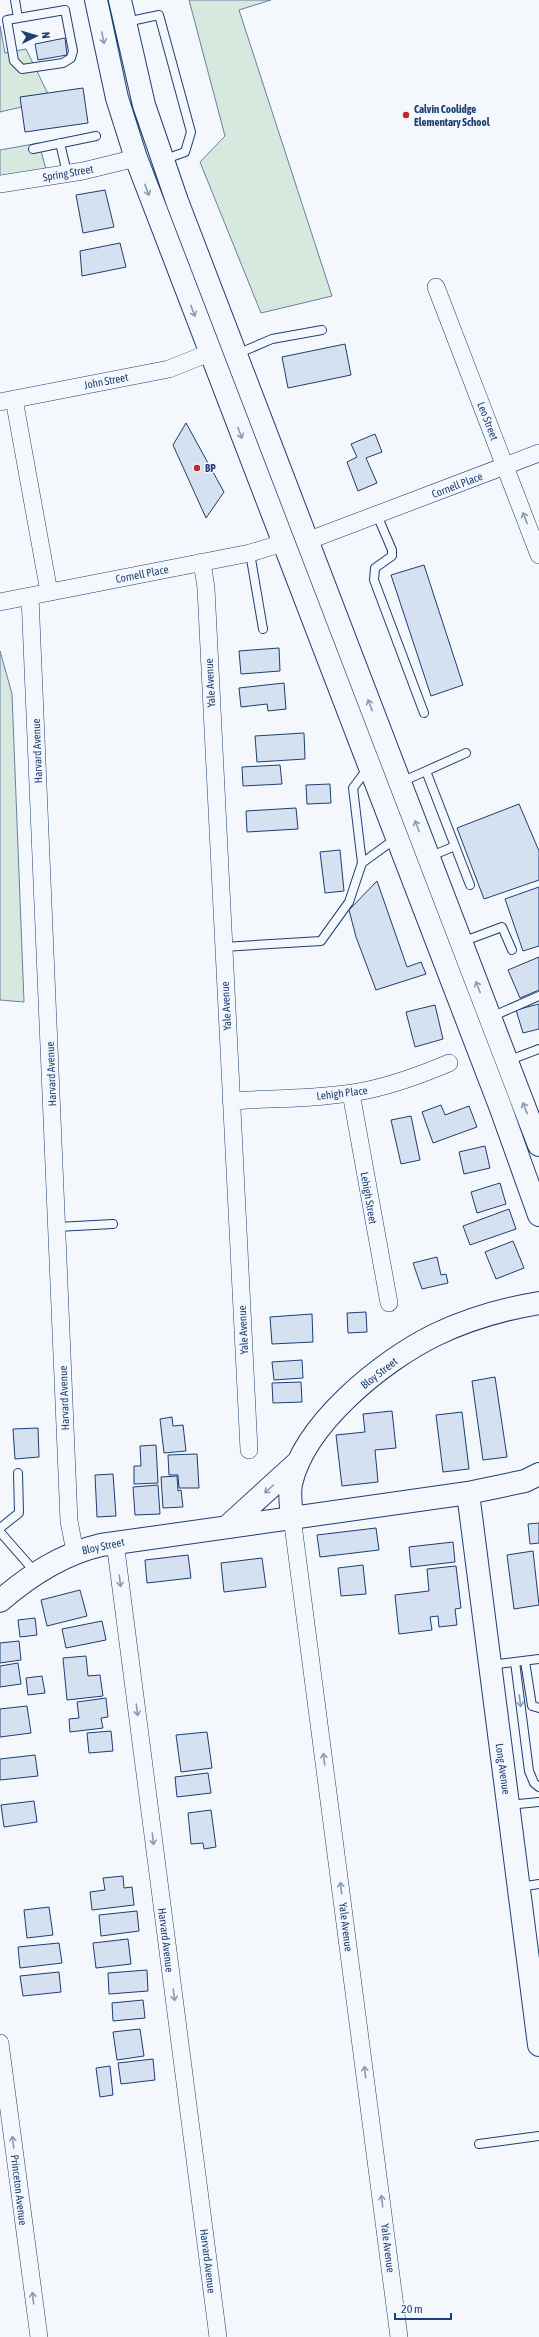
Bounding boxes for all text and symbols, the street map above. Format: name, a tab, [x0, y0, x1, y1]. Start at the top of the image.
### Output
north arrow	[16, 16, 56, 56]
text: N	[40, 31, 52, 39]
one-way arrow	[100, 31, 108, 44]
place label: Calvin Coolidge Elementary School	[414, 103, 491, 128]
marker: Calvin Coolidge Elementary School	[401, 110, 411, 120]
street label: Spring Street	[42, 163, 94, 183]
one-way arrow	[144, 183, 152, 195]
one-way arrow	[190, 305, 198, 317]
street label: John Street	[83, 371, 129, 391]
street label: Leo Street	[475, 400, 501, 442]
one-way arrow	[237, 426, 245, 438]
place label: BP	[205, 462, 216, 474]
marker: BP	[192, 463, 202, 473]
street label: Cornell Place	[430, 470, 484, 500]
one-way arrow	[521, 513, 529, 525]
street label: Cornell Place	[115, 563, 169, 585]
street label: Yale Avenue	[203, 658, 217, 708]
one-way arrow	[366, 699, 374, 711]
street label: Harvard Avenue	[30, 718, 44, 784]
one-way arrow	[412, 821, 420, 833]
street label: Yale Avenue	[219, 981, 233, 1031]
one-way arrow	[474, 981, 482, 993]
street label: Harvard Avenue	[44, 1041, 58, 1107]
street label: Lehigh Place	[316, 1084, 368, 1102]
one-way arrow	[521, 1103, 529, 1115]
street label: Lehigh Street	[359, 1171, 379, 1225]
street label: Yale Avenue	[236, 1305, 250, 1355]
street label: Bloy Street	[358, 1355, 400, 1391]
street label: Harvard Avenue	[57, 1365, 71, 1431]
one-way arrow	[264, 1484, 274, 1494]
street label: Bloy Street	[81, 1536, 125, 1556]
one-way arrow	[116, 1574, 124, 1587]
one-way arrow	[516, 1694, 524, 1707]
one-way arrow	[133, 1703, 141, 1716]
street label: Long Avenue	[493, 1743, 513, 1795]
one-way arrow	[320, 1753, 328, 1766]
one-way arrow	[149, 1832, 157, 1845]
one-way arrow	[337, 1882, 344, 1895]
street label: Yale Avenue	[337, 1902, 355, 1952]
street label: Harvard Avenue	[156, 1907, 176, 1973]
one-way arrow	[170, 1989, 178, 2002]
one-way arrow	[361, 2066, 369, 2079]
one-way arrow	[9, 2136, 17, 2149]
street label: Princeton Avenue	[9, 2154, 29, 2226]
one-way arrow	[378, 2195, 386, 2208]
street label: Yale Avenue	[379, 2223, 397, 2273]
street label: Harvard Avenue	[198, 2228, 218, 2294]
one-way arrow	[30, 2292, 37, 2305]
scale bar	[395, 2295, 451, 2321]
text: 20 m	[401, 2302, 423, 2316]

